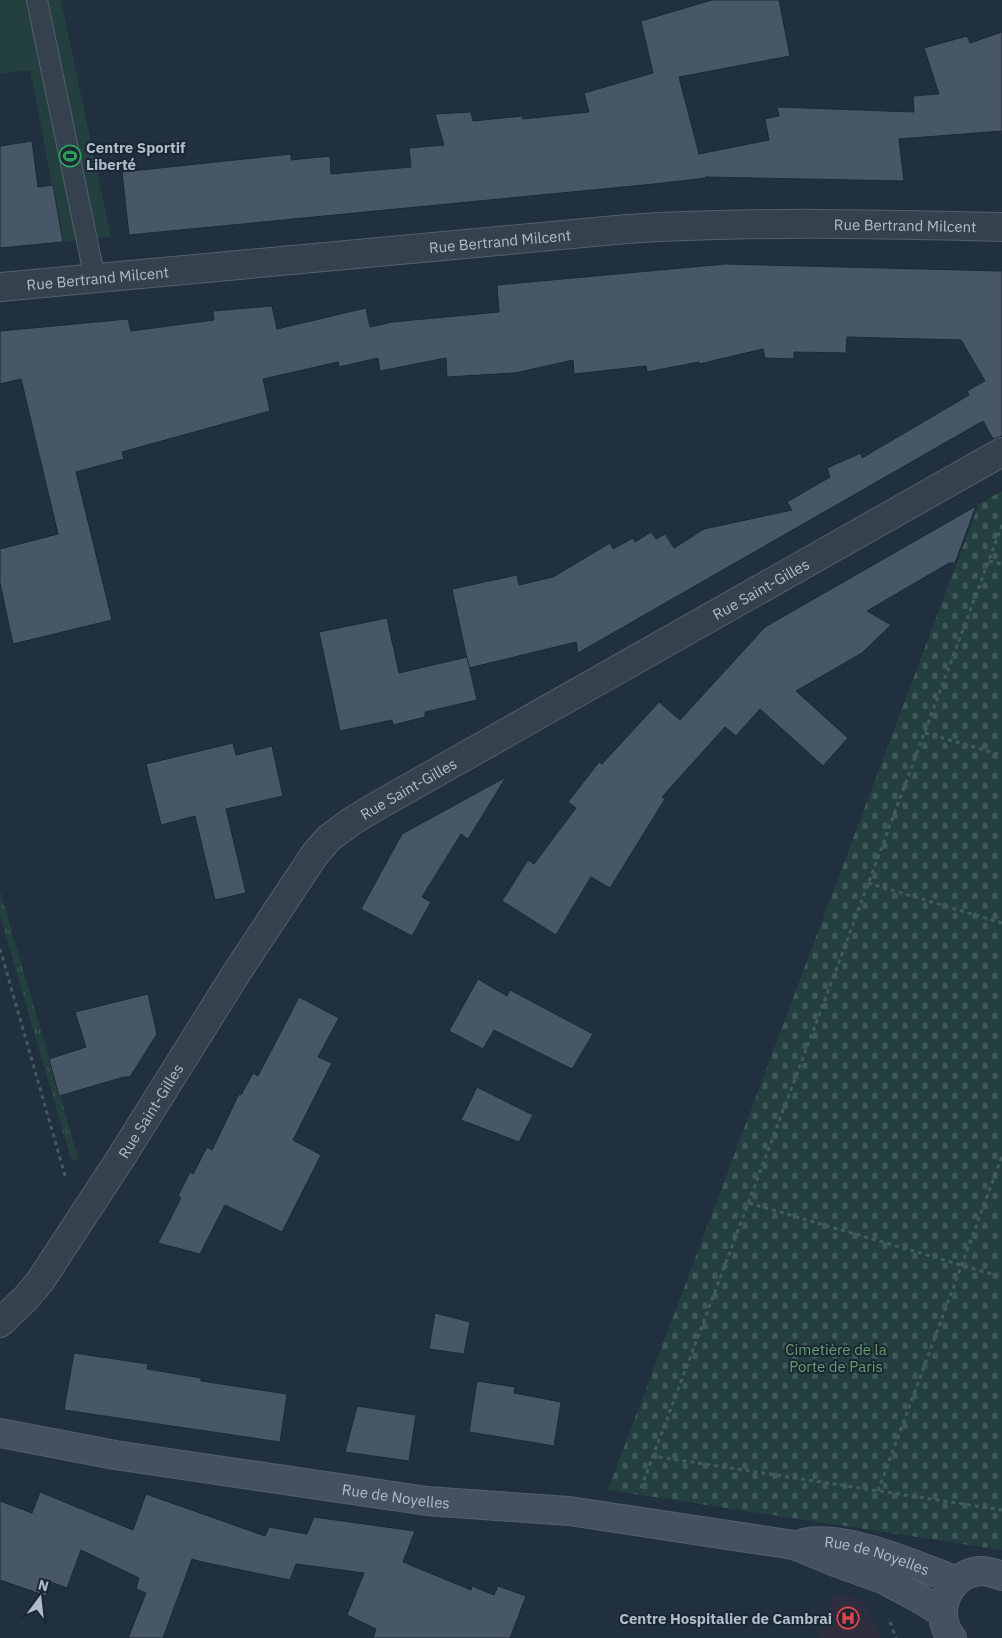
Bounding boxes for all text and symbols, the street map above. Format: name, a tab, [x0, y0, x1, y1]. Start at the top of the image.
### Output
place label: Centre Sportif Liberté	[86, 138, 186, 174]
sports icon: Centre Sportif Liberté	[58, 144, 82, 168]
street label: Rue Bertrand Milcent	[834, 214, 977, 236]
street label: Rue Bertrand Milcent	[428, 225, 572, 257]
street label: Rue Bertrand Milcent	[26, 262, 169, 294]
street label: Rue Saint-Gilles	[709, 554, 812, 624]
street label: Rue Saint-Gilles	[357, 753, 460, 823]
street label: Rue Saint-Gilles	[114, 1060, 187, 1162]
park label: Cimetière de la Porte de Paris	[785, 1340, 887, 1376]
street label: Rue de Noyelles	[341, 1479, 451, 1512]
street label: Rue de Noyelles	[824, 1532, 933, 1579]
north arrow	[15, 1573, 65, 1623]
text: N	[36, 1575, 51, 1595]
hospital icon: Centre Hospitalier de Cambrai	[836, 1606, 860, 1630]
place label: Centre Hospitalier de Cambrai	[619, 1609, 832, 1628]

